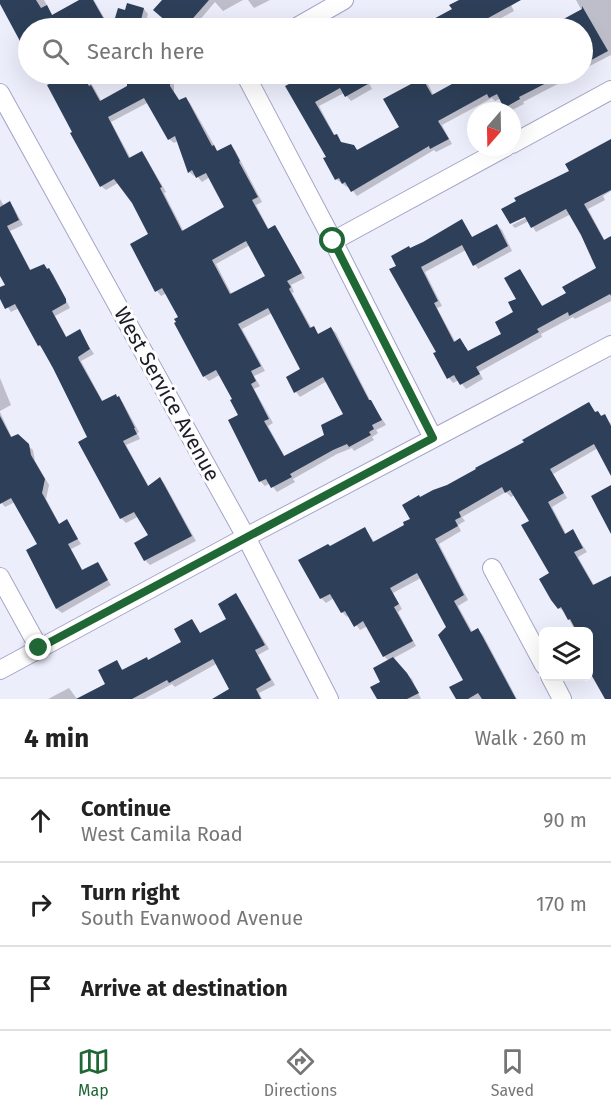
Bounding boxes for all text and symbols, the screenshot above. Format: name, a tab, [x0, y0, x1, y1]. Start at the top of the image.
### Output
search box	[18, 18, 593, 84]
icon: search	[39, 35, 72, 68]
text: Search here	[87, 38, 205, 65]
north arrow	[467, 102, 521, 156]
route start	[319, 227, 345, 253]
street label: West Service Avenue	[108, 302, 226, 486]
map controls	[539, 627, 593, 681]
button: layers	[539, 627, 593, 681]
route end	[25, 634, 51, 660]
text: 4 min	[24, 723, 89, 754]
text: Walk · 260 m	[475, 726, 587, 750]
text: Continue	[81, 795, 171, 822]
icon: ahead	[24, 804, 57, 837]
text: 90 m	[543, 808, 587, 832]
text: West Camila Road	[81, 822, 243, 846]
text: Turn right	[81, 879, 180, 906]
icon: right	[24, 888, 57, 921]
text: 170 m	[536, 892, 587, 916]
text: South Evanwood Avenue	[81, 906, 303, 930]
icon: arrive	[24, 972, 57, 1005]
text: Arrive at destination	[81, 975, 288, 1002]
tab: Map	[77, 1045, 110, 1100]
tab: Directions	[264, 1045, 337, 1100]
tab: Saved	[491, 1045, 534, 1100]

